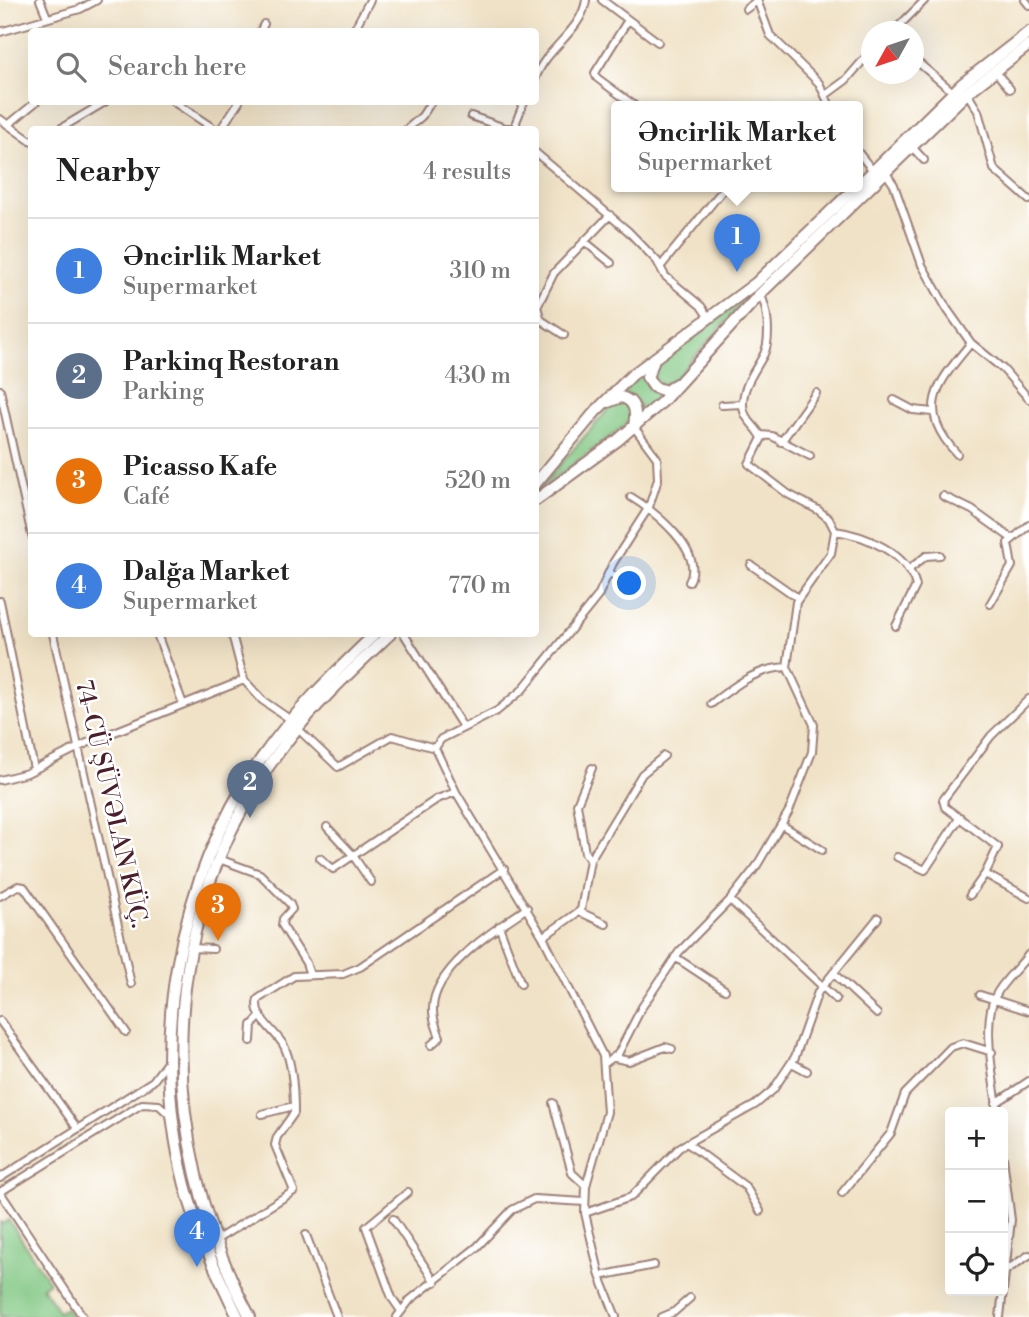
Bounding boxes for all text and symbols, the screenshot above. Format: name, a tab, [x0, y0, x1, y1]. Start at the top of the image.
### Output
north arrow	[861, 21, 924, 84]
search box	[28, 28, 539, 105]
icon: search	[52, 48, 90, 86]
text: Search here	[108, 51, 247, 83]
popup	[611, 101, 863, 192]
text: Əncirlik Market	[638, 117, 836, 149]
text: Supermarket	[638, 149, 773, 177]
text: Nearby	[56, 153, 160, 191]
text: 4 results	[423, 158, 511, 186]
pin: 1	[714, 214, 760, 272]
text: Əncirlik Market	[123, 241, 321, 273]
text: 1	[73, 257, 85, 285]
text: 310 m	[450, 257, 511, 285]
text: Supermarket	[123, 273, 258, 301]
text: Parkinq Restoran	[123, 346, 339, 378]
text: 2	[72, 362, 86, 390]
text: 430 m	[444, 362, 511, 390]
text: Parking	[123, 378, 204, 406]
text: Picasso Kafe	[123, 451, 277, 483]
text: 3	[72, 467, 86, 495]
text: 520 m	[445, 467, 511, 495]
text: Café	[123, 483, 170, 511]
text: Dalğa Market	[123, 556, 289, 588]
your location	[612, 566, 646, 600]
text: 4	[71, 572, 87, 600]
text: 770 m	[448, 572, 511, 600]
text: Supermarket	[123, 588, 258, 616]
street label: 74-CÜ ŞÜVƏLAN KÜÇ.	[68, 677, 155, 931]
pin: 2	[227, 760, 273, 818]
pin: 3	[195, 883, 241, 941]
map controls	[945, 1107, 1008, 1296]
button: +	[945, 1107, 1008, 1170]
button: −	[945, 1170, 1008, 1233]
pin: 4	[174, 1209, 220, 1267]
button: locate	[945, 1233, 1008, 1296]

